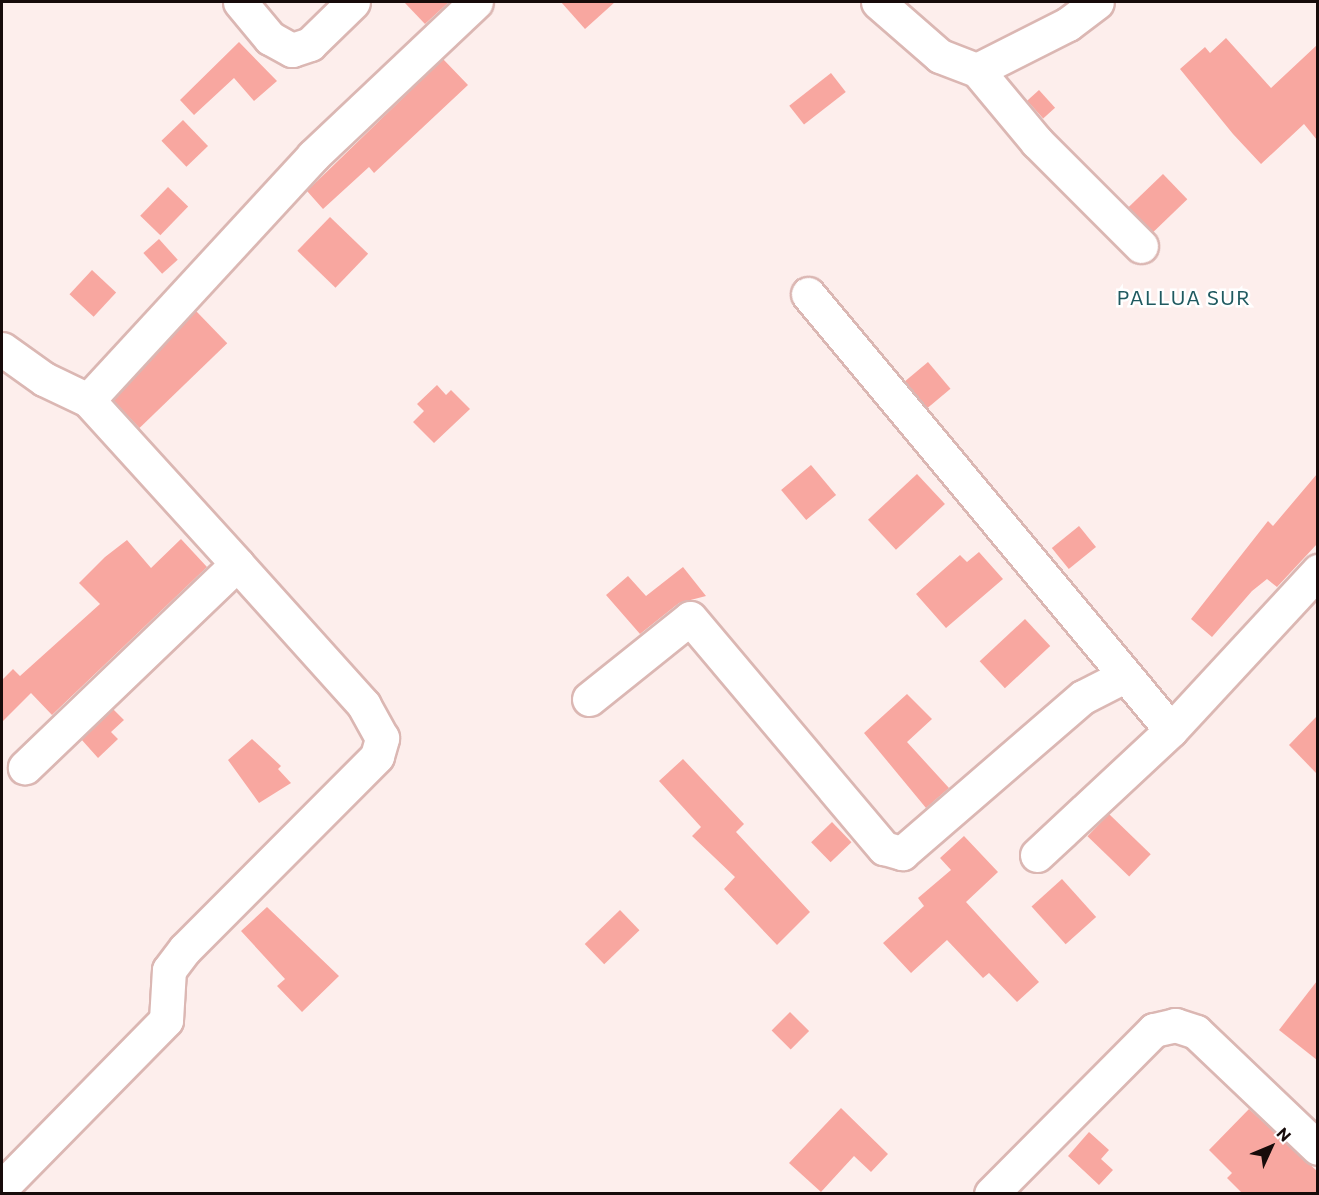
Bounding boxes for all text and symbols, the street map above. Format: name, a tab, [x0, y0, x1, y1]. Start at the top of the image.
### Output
district label: PALLUA SUR	[1117, 285, 1251, 309]
north arrow	[1241, 1117, 1301, 1177]
text: N	[1273, 1123, 1295, 1145]

